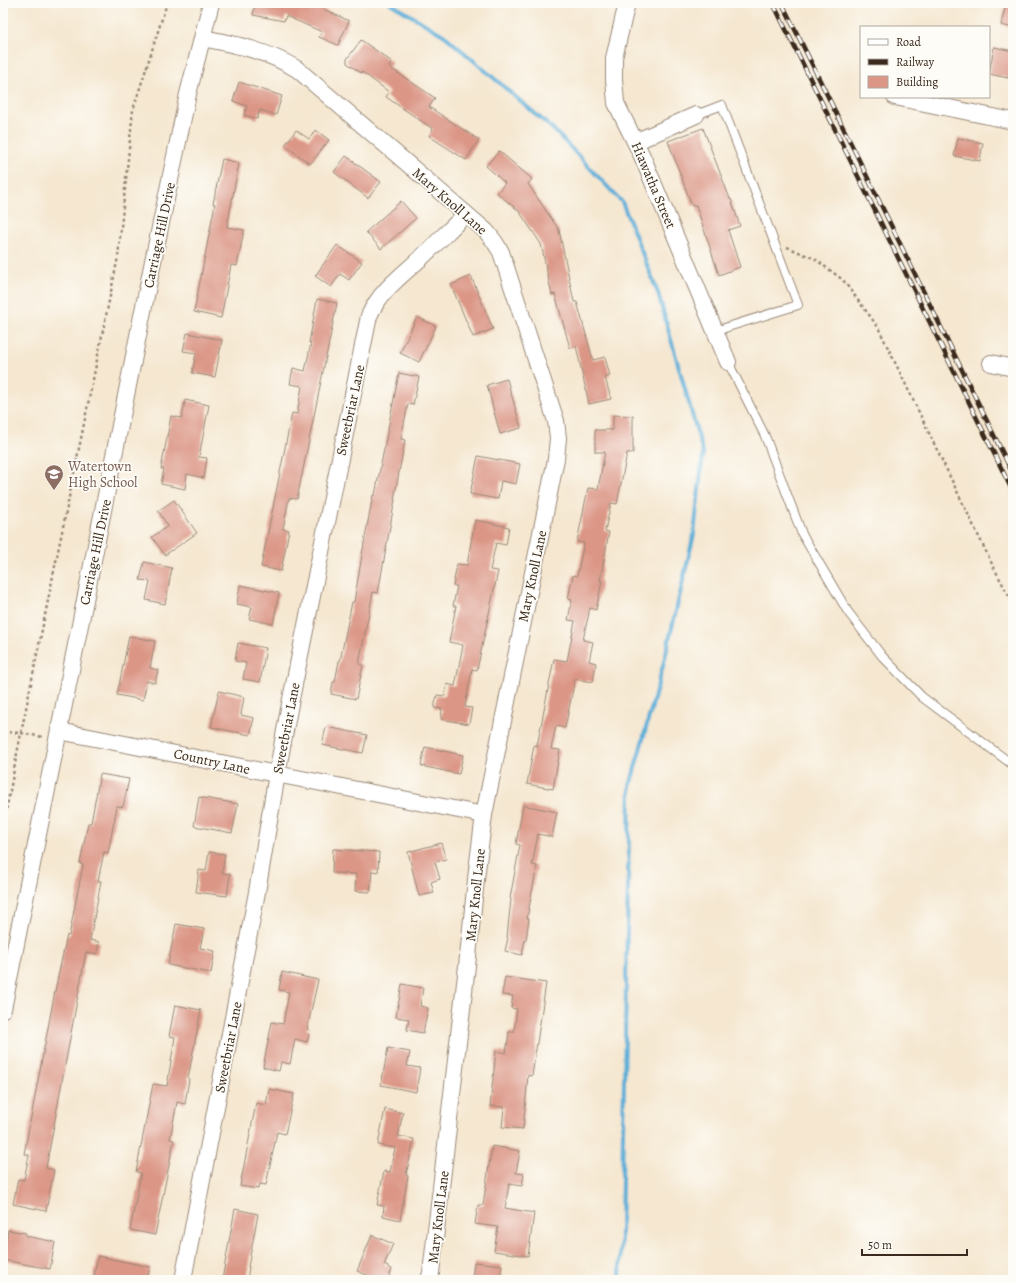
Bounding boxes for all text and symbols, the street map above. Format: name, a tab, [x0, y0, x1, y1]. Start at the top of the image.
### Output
legend	[860, 26, 990, 98]
text: Road	[896, 34, 922, 50]
text: Railway	[896, 54, 935, 70]
text: Building	[896, 74, 938, 90]
street label: Hiawatha Street	[627, 139, 681, 232]
street label: Mary Knoll Lane	[408, 164, 491, 239]
street label: Carriage Hill Drive	[139, 180, 180, 290]
street label: Sweetbriar Lane	[332, 363, 369, 457]
place label: Watertown High School	[67, 457, 138, 492]
school or university icon: Watertown High School	[43, 463, 65, 491]
street label: Carriage Hill Drive	[75, 497, 116, 607]
street label: Mary Knoll Lane	[513, 528, 551, 624]
street label: Sweetbriar Lane	[268, 681, 305, 775]
street label: Country Lane	[172, 744, 252, 779]
street label: Mary Knoll Lane	[461, 848, 490, 943]
street label: Sweetbriar Lane	[210, 1000, 247, 1094]
street label: Mary Knoll Lane	[423, 1170, 454, 1265]
scale bar	[862, 1231, 967, 1257]
text: 50 m	[868, 1237, 892, 1253]

